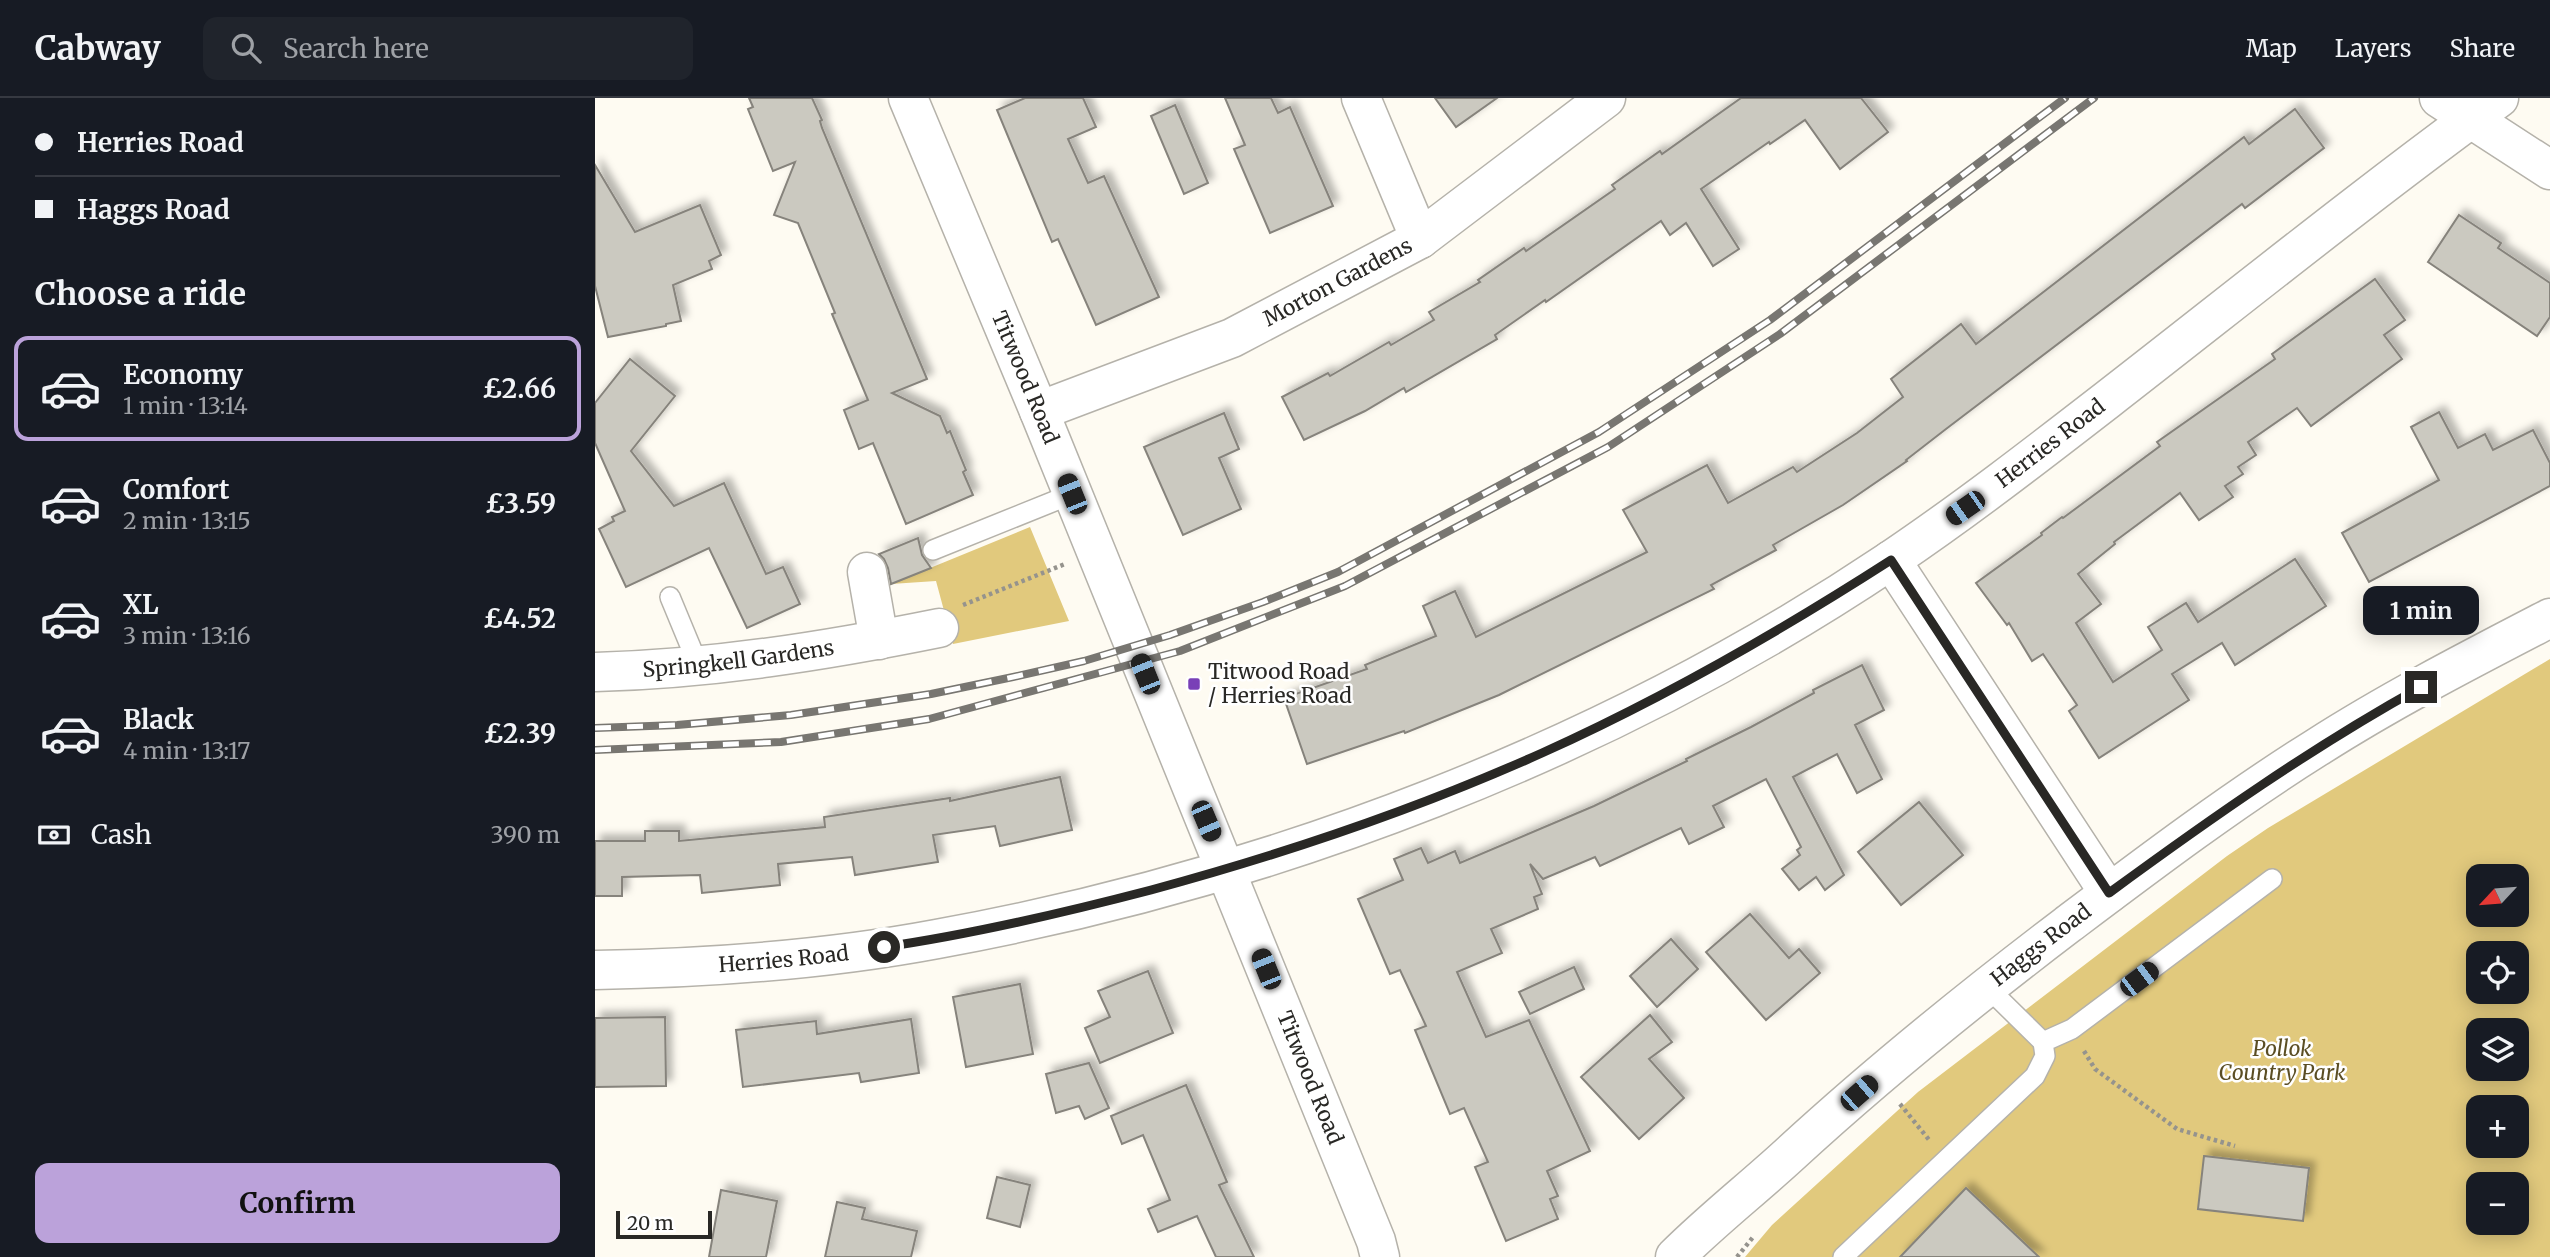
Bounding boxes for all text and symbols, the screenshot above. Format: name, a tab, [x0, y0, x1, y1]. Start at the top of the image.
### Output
search box	[203, 17, 693, 80]
text: Cabway	[35, 28, 161, 69]
icon: search	[227, 29, 265, 67]
text: Search here	[283, 32, 429, 65]
text: Map	[2246, 33, 2297, 64]
text: Layers	[2335, 33, 2411, 64]
text: Share	[2449, 33, 2515, 64]
text: Herries Road	[77, 126, 244, 159]
text: Haggs Road	[77, 193, 230, 226]
street label: Morton Gardens	[1259, 232, 1417, 332]
text: Choose a ride	[35, 274, 246, 314]
street label: Titwood Road	[986, 307, 1065, 448]
icon: car	[39, 357, 102, 420]
text: Economy	[123, 358, 243, 391]
text: £2.66	[482, 372, 556, 405]
text: 1 min · 13:14	[123, 391, 248, 420]
street label: Herries Road	[1990, 392, 2111, 493]
car	[1055, 471, 1090, 517]
icon: car	[39, 472, 102, 535]
text: Comfort	[123, 473, 229, 506]
text: £3.59	[485, 487, 556, 520]
car	[1942, 487, 1989, 529]
text: 2 min · 13:15	[123, 506, 251, 535]
callout: 1 min	[2363, 586, 2479, 634]
icon: car	[39, 587, 102, 650]
text: XL	[123, 588, 159, 621]
text: 1 min	[2390, 596, 2452, 625]
text: £4.52	[483, 602, 556, 635]
text: 3 min · 13:16	[123, 621, 251, 650]
street label: Springkell Gardens	[642, 634, 836, 683]
car	[1128, 651, 1163, 697]
place label: Titwood Road / Herries Road	[1208, 658, 1352, 709]
route end	[2405, 671, 2437, 703]
marker: Titwood Road / Herries Road	[1186, 676, 1202, 692]
icon: car	[39, 702, 102, 765]
text: Black	[123, 703, 194, 736]
text: £2.39	[484, 717, 556, 750]
text: 4 min · 13:17	[123, 736, 250, 765]
car	[1189, 798, 1224, 844]
icon: cash	[35, 816, 73, 854]
text: Cash	[91, 818, 152, 851]
text: 390 m	[490, 820, 560, 849]
north arrow	[2466, 864, 2529, 928]
map controls	[2466, 864, 2529, 1235]
street label: Haggs Road	[1985, 897, 2097, 992]
route start	[868, 931, 900, 963]
street label: Herries Road	[718, 939, 851, 978]
button: locate	[2466, 941, 2529, 1004]
car	[1249, 946, 1284, 992]
car	[2116, 958, 2163, 1000]
street label: Titwood Road	[1271, 1007, 1349, 1149]
button: layers	[2466, 1018, 2529, 1081]
park label: Pollok Country Park	[2219, 1035, 2346, 1086]
car	[1837, 1071, 1882, 1115]
button: +	[2466, 1095, 2529, 1158]
button: Confirm	[35, 1163, 560, 1243]
button: −	[2466, 1172, 2529, 1235]
scale bar	[616, 1208, 712, 1240]
text: 20 m	[627, 1211, 674, 1235]

